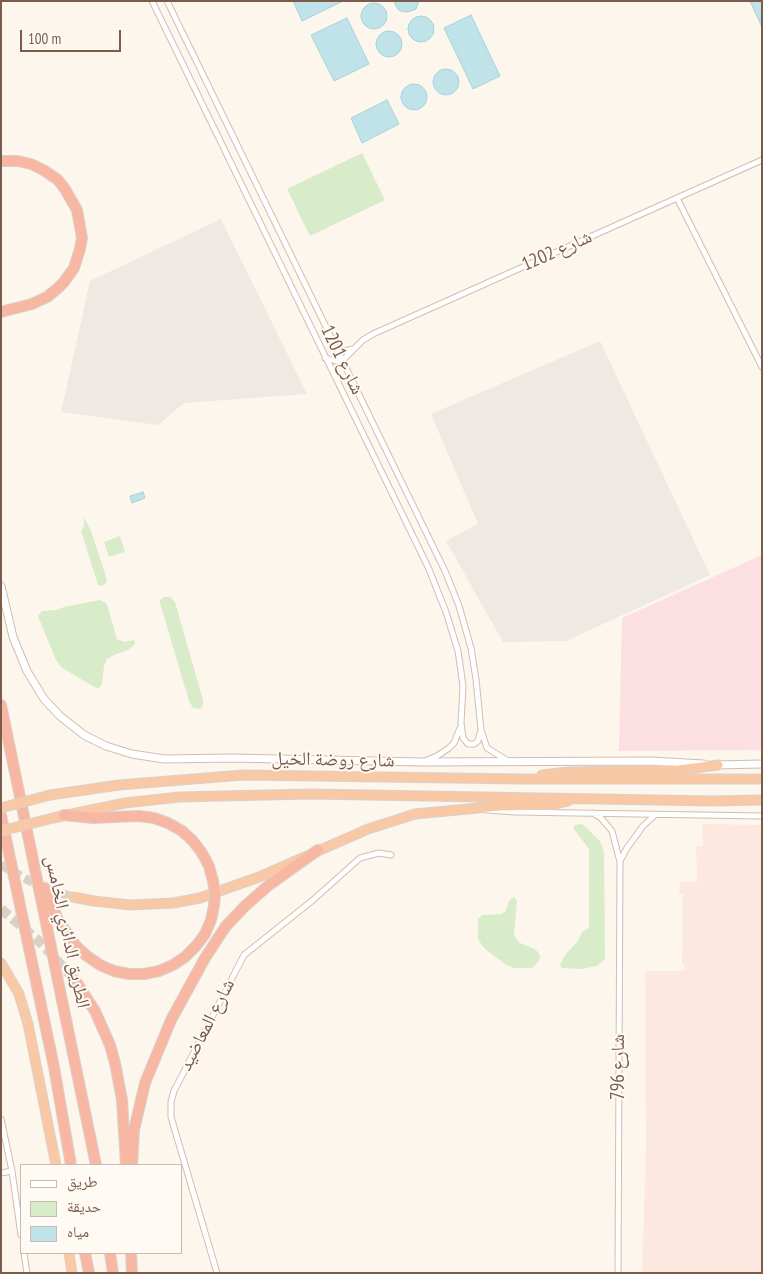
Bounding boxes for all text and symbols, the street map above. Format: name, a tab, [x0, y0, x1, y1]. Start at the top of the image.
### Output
scale bar	[22, 20, 124, 52]
text: 100 m	[28, 29, 61, 48]
street label: شارع 1202	[518, 225, 596, 277]
street label: شارع 1201	[315, 322, 369, 398]
street label: شارع روضة الخيل	[271, 748, 395, 772]
street label: الطريق الدائري الخامس	[40, 853, 94, 1011]
street label: شارع المعاضيد	[174, 975, 240, 1075]
street label: شارع 796	[608, 1034, 630, 1100]
legend	[20, 1164, 182, 1254]
text: طريق	[67, 1172, 98, 1191]
text: حديقة	[67, 1197, 101, 1216]
text: مياه	[67, 1222, 89, 1241]

